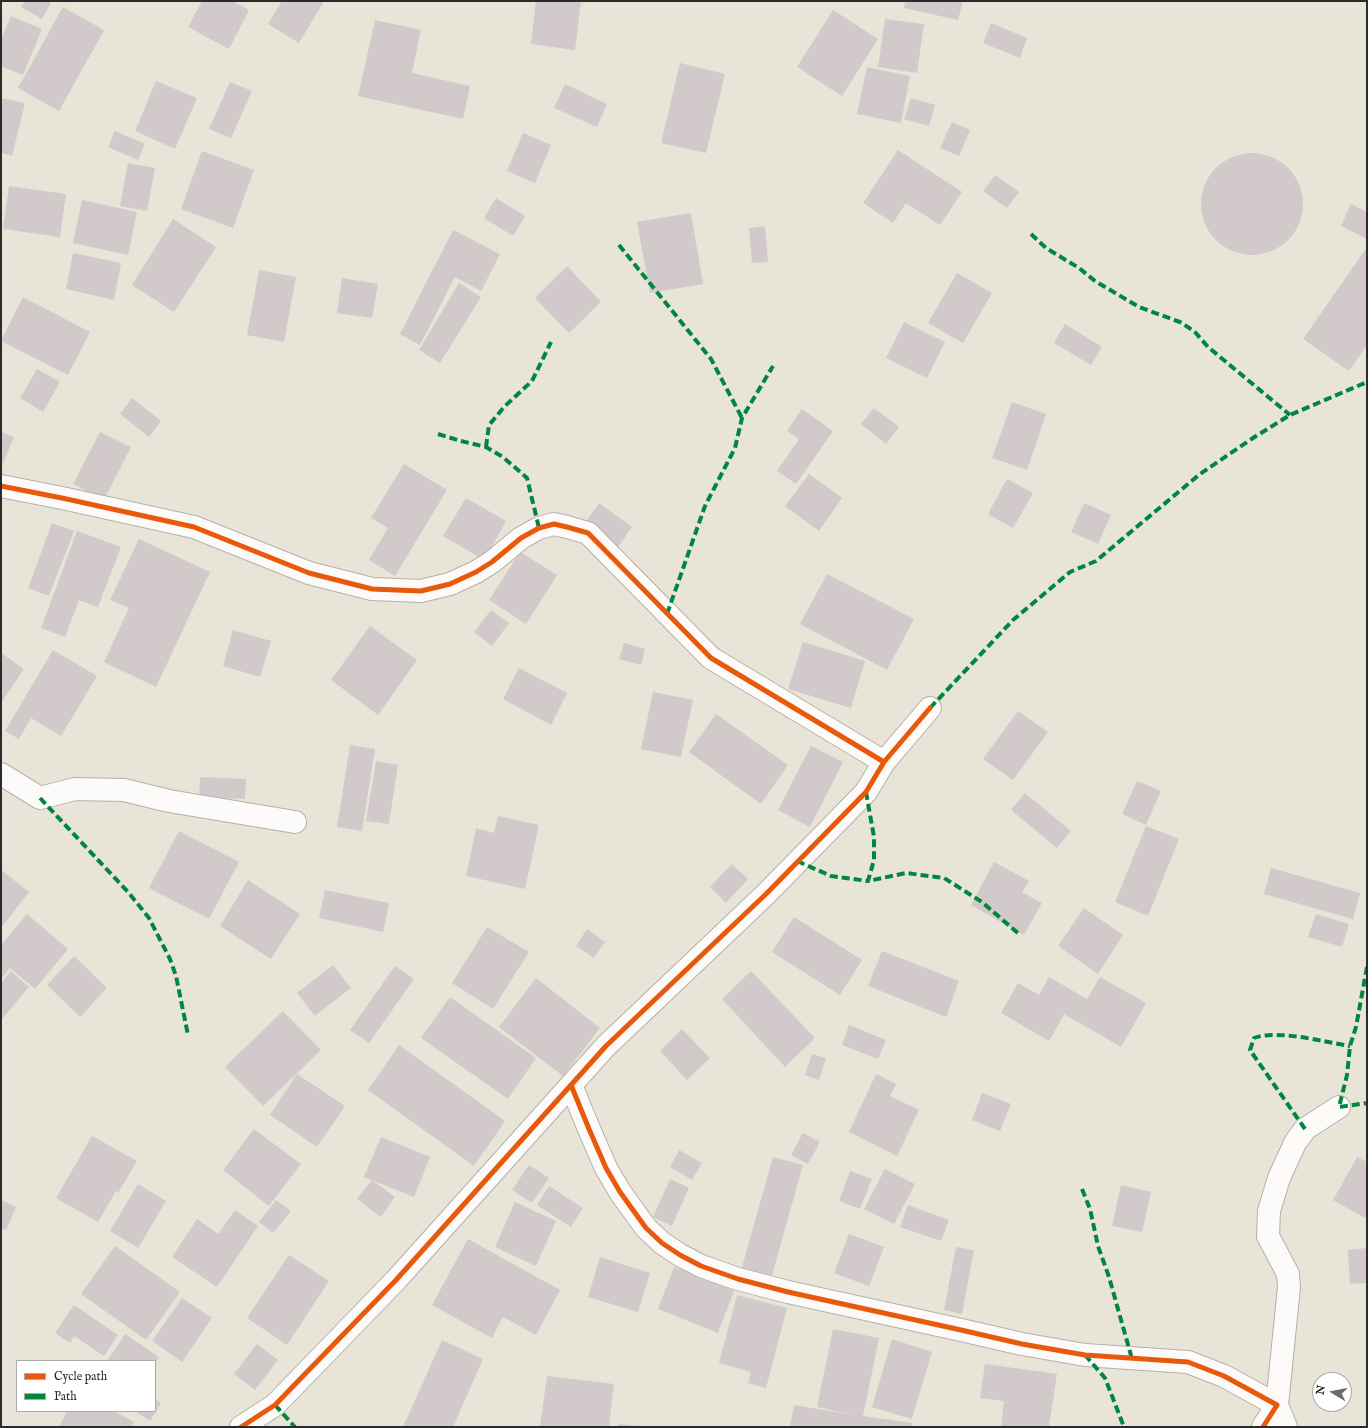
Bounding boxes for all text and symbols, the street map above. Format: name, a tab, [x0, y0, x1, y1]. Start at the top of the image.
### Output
legend	[16, 1360, 156, 1412]
text: Cycle path	[54, 1369, 107, 1384]
north arrow	[1312, 1372, 1352, 1412]
text: N	[1313, 1384, 1329, 1396]
text: Path	[54, 1389, 77, 1404]

